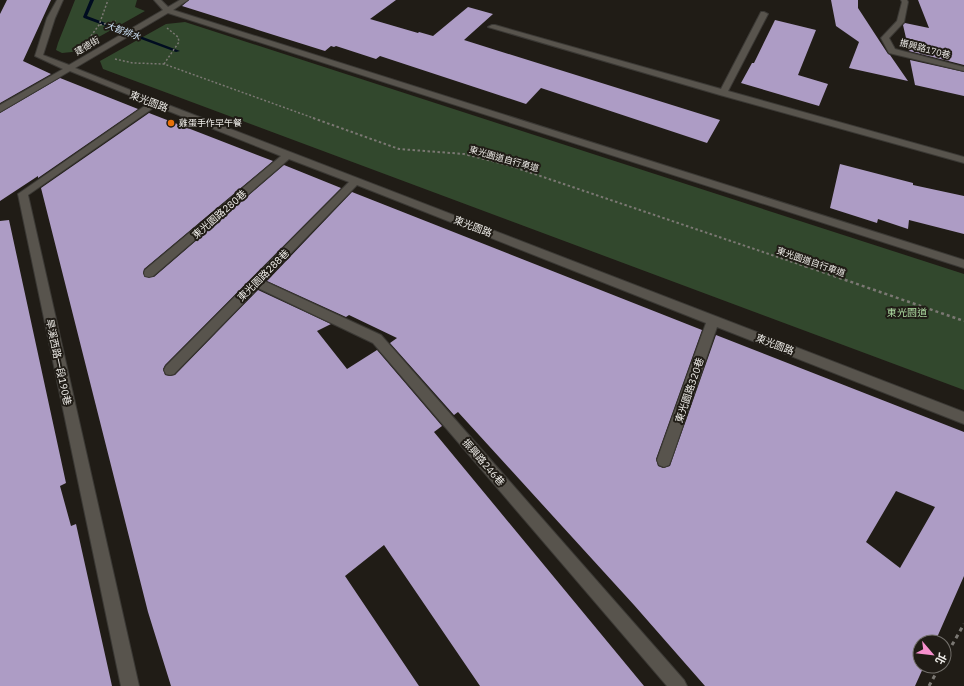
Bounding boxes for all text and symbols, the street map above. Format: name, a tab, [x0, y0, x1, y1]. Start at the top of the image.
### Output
water label: 大智排水	[104, 19, 143, 42]
street label: 建德街	[72, 34, 101, 57]
street label: 振興路170巷	[898, 36, 952, 61]
street label: 東光園路	[128, 88, 170, 115]
place label: 雞蛋手作早午餐	[179, 117, 242, 128]
marker: 雞蛋手作早午餐	[166, 118, 176, 128]
street label: 東光園道自行車道	[468, 143, 540, 174]
street label: 東光園路280巷	[189, 187, 249, 242]
street label: 東光園路	[452, 213, 494, 240]
street label: 東光園道自行車道	[775, 245, 847, 278]
street label: 東光園路288巷	[235, 247, 292, 304]
park label: 東光園道	[887, 306, 927, 319]
street label: 旱溪西路一段190巷	[43, 318, 74, 406]
street label: 東光園路	[754, 331, 796, 358]
street label: 東光園路320巷	[672, 356, 707, 424]
street label: 振興路246巷	[460, 436, 508, 488]
north arrow	[912, 634, 952, 674]
text: 北	[932, 651, 950, 667]

